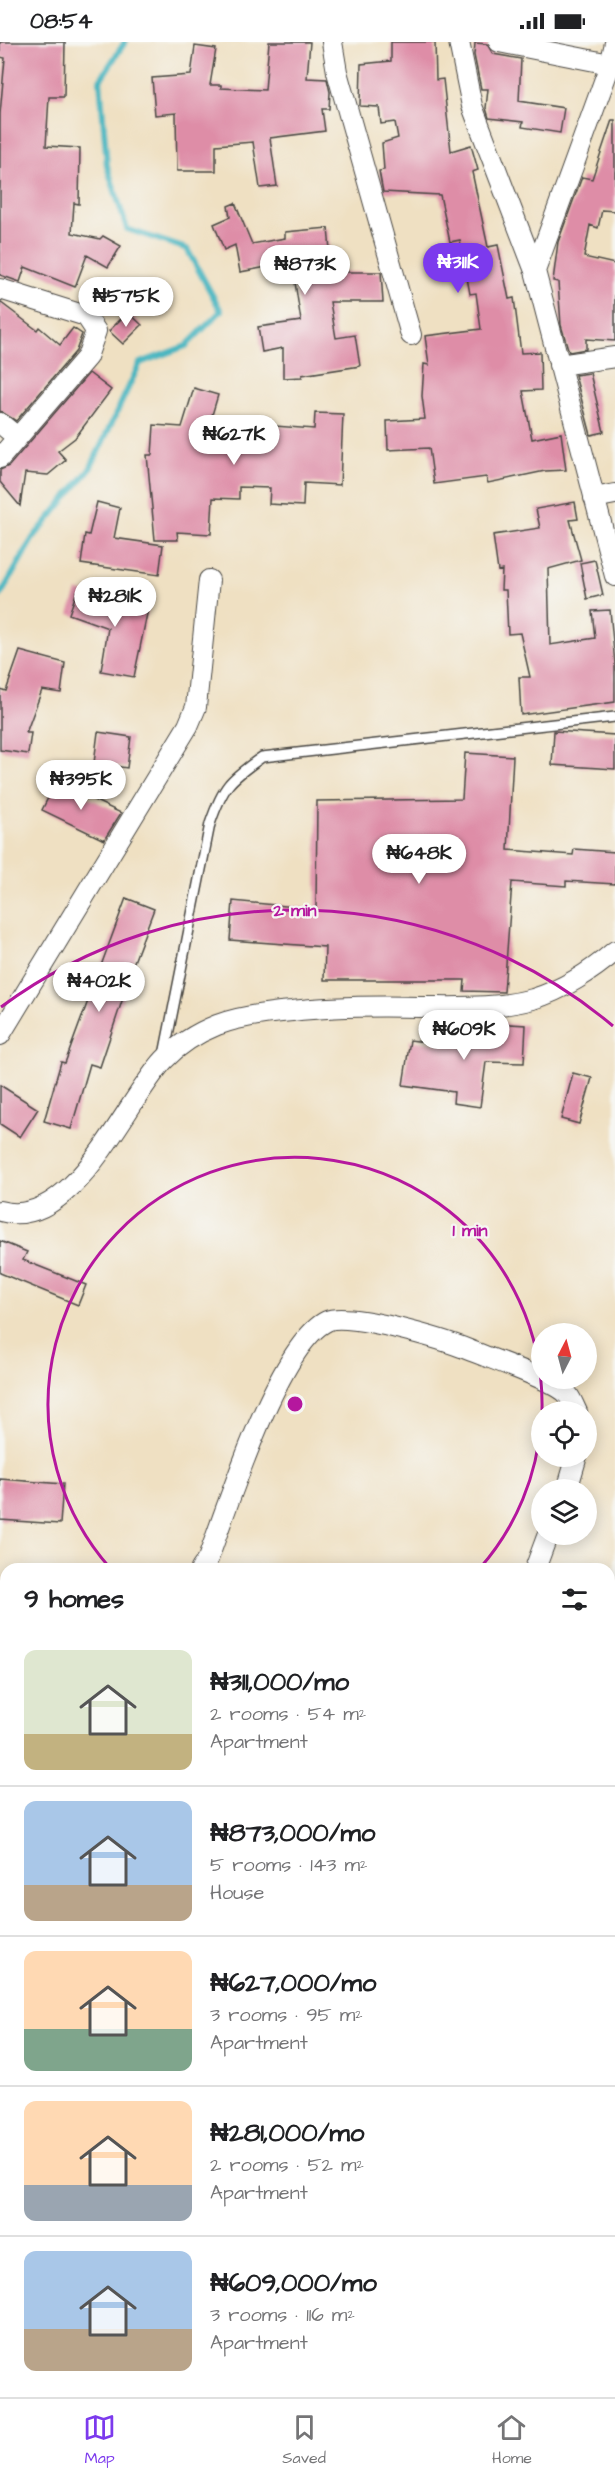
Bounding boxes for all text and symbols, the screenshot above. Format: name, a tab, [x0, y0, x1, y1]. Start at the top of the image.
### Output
text: 08:54	[30, 6, 92, 37]
pin: ₦311K	[416, 243, 500, 294]
pin: ₦873K	[263, 245, 347, 296]
text: ₦311K	[437, 248, 479, 276]
text: ₦873K	[274, 250, 336, 278]
pin: ₦575K	[84, 277, 168, 328]
text: ₦575K	[92, 282, 160, 310]
pin: ₦627K	[192, 415, 276, 466]
text: ₦627K	[203, 420, 265, 448]
pin: ₦281K	[73, 577, 157, 628]
text: ₦281K	[88, 582, 142, 610]
pin: ₦395K	[39, 760, 123, 811]
text: ₦395K	[50, 765, 112, 793]
pin: ₦648K	[377, 834, 461, 885]
text: ₦648K	[386, 839, 452, 867]
text: 2 min	[272, 898, 317, 923]
pin: ₦402K	[57, 962, 141, 1013]
text: ₦402K	[67, 967, 131, 995]
pin: ₦609K	[422, 1010, 506, 1061]
text: ₦609K	[432, 1015, 496, 1043]
text: 1 min	[452, 1218, 488, 1243]
north arrow	[531, 1323, 597, 1389]
map controls	[531, 1323, 597, 1545]
centre of rings	[285, 1394, 305, 1414]
button: locate	[531, 1401, 597, 1467]
button: layers	[531, 1479, 597, 1545]
text: 9 homes	[24, 1581, 124, 1617]
icon: filters	[558, 1583, 591, 1616]
text: ₦311,000/mo	[210, 1664, 349, 1700]
icon: home	[72, 1674, 144, 1746]
text: 2 rooms · 54 m²	[210, 1700, 366, 1728]
text: Apartment	[210, 1728, 308, 1756]
text: ₦873,000/mo	[210, 1815, 375, 1851]
icon: home	[72, 1825, 144, 1897]
text: 5 rooms · 143 m²	[210, 1851, 368, 1879]
text: House	[210, 1879, 264, 1907]
text: ₦627,000/mo	[210, 1965, 376, 2001]
icon: home	[72, 1975, 144, 2047]
text: 3 rooms · 95 m²	[210, 2001, 363, 2029]
text: Apartment	[210, 2029, 308, 2057]
text: ₦281,000/mo	[210, 2115, 364, 2151]
icon: home	[72, 2125, 144, 2197]
text: 2 rooms · 52 m²	[210, 2151, 364, 2179]
text: Apartment	[210, 2179, 308, 2207]
text: ₦609,000/mo	[210, 2265, 377, 2301]
icon: home	[72, 2275, 144, 2347]
text: 3 rooms · 116 m²	[210, 2301, 355, 2329]
text: Apartment	[210, 2329, 308, 2357]
tab: Map	[83, 2411, 116, 2469]
tab: Saved	[282, 2411, 326, 2469]
tab: Home	[492, 2411, 532, 2469]

